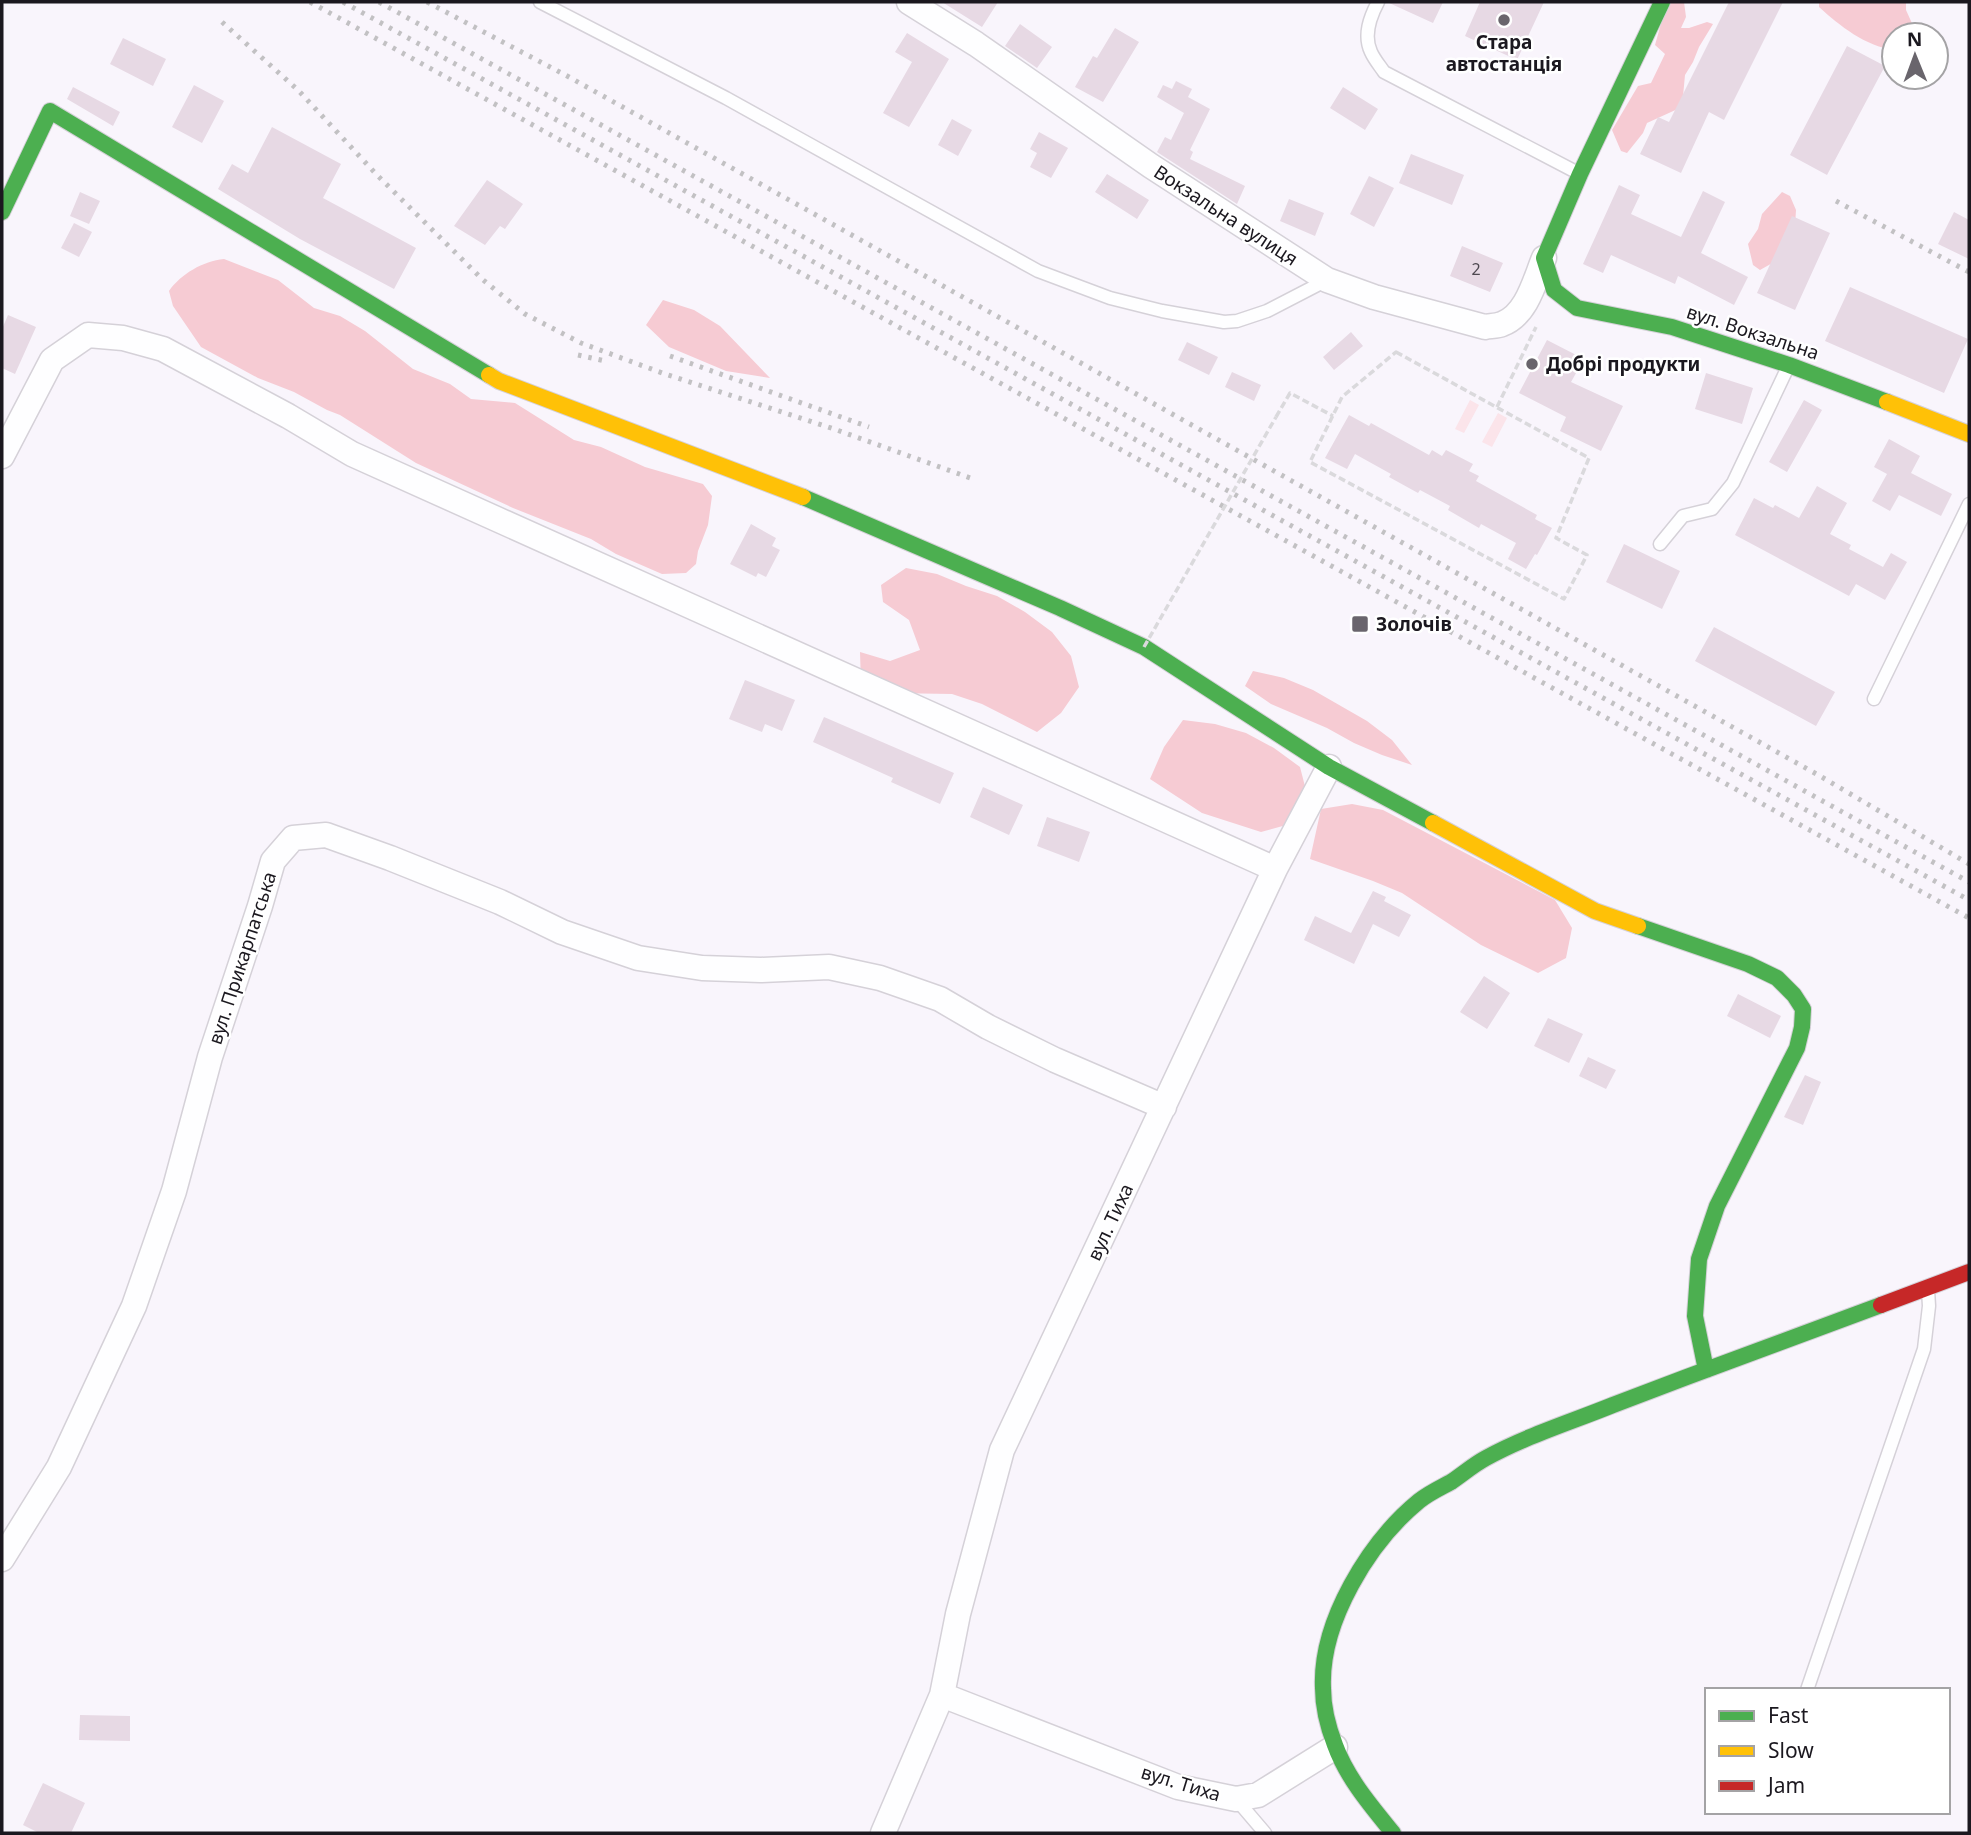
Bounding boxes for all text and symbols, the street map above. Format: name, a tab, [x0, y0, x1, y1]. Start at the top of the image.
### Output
marker: Стара автостанція	[1496, 12, 1512, 28]
north arrow	[1880, 21, 1950, 91]
text: N	[1907, 26, 1923, 52]
place label: Стара автостанція	[1446, 29, 1562, 77]
street label: Вокзальна вулиця	[1149, 159, 1303, 271]
house number: 2	[1471, 258, 1481, 280]
street label: вул. Вокзальна	[1683, 298, 1823, 366]
place label: Добрі продукти	[1546, 351, 1700, 377]
marker: Добрі продукти	[1524, 356, 1540, 372]
place label: Золочів	[1376, 611, 1452, 637]
marker: Золочів	[1350, 614, 1370, 634]
street label: вул. Прикарпатська	[202, 868, 282, 1048]
street label: вул. Тиха	[1081, 1179, 1139, 1265]
legend	[1705, 1688, 1950, 1814]
text: Fast	[1768, 1701, 1809, 1729]
text: Slow	[1768, 1736, 1814, 1764]
street label: вул. Тиха	[1138, 1759, 1224, 1807]
text: Jam	[1766, 1771, 1805, 1799]

